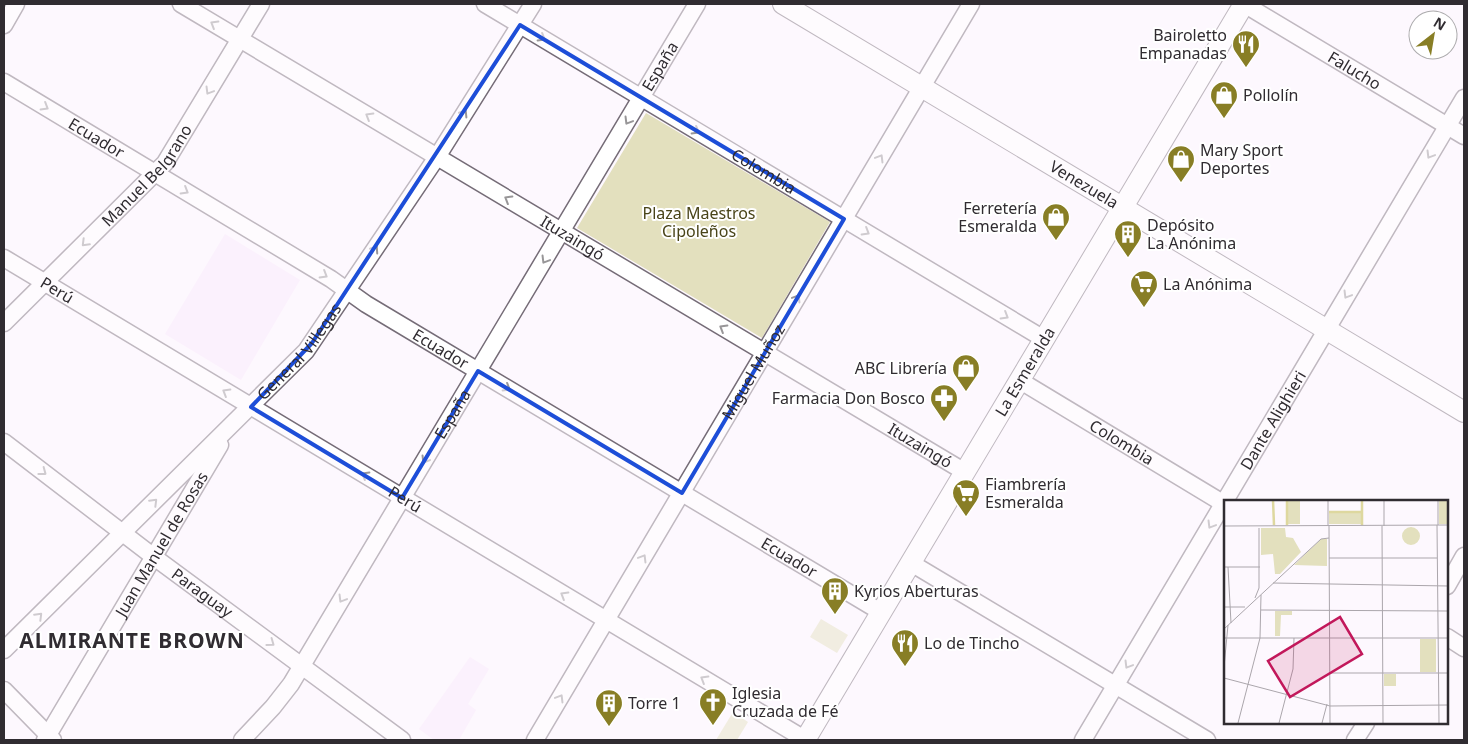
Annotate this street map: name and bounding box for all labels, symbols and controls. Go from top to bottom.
north arrow [1408,10,1458,60]
text: N [1430,12,1450,35]
one-way arrow [211,20,220,30]
place label: Bairoletto Empanadas [1139,24,1227,64]
restaurant icon: Bairoletto Empanadas [1231,29,1261,68]
one-way arrow [537,31,546,41]
street label: España [636,37,683,95]
street label: Falucho [1324,46,1385,95]
shop icon: Pollolín [1209,80,1239,119]
place label: Pollolín [1243,84,1298,106]
one-way arrow [205,85,215,94]
one-way arrow [40,100,49,110]
one-way arrow [458,109,468,118]
street label: Ecuador [64,112,129,163]
one-way arrow [365,113,374,123]
one-way arrow [625,116,635,125]
street label: Manuel Belgrano [97,120,197,231]
one-way arrow [691,124,700,134]
place label: Mary Sport Deportes [1200,139,1283,179]
street label: Colombia [727,143,800,199]
shop icon: Mary Sport Deportes [1166,144,1196,183]
one-way arrow [1427,150,1437,159]
one-way arrow [873,155,883,164]
street label: Venezuela [1046,155,1123,214]
one-way arrow [179,184,188,194]
one-way arrow [505,196,514,206]
place label: Ferretería Esmeralda [958,197,1037,237]
park label: Plaza Maestros Cipoleños [642,202,756,242]
shop icon: Ferretería Esmeralda [1041,202,1071,241]
street label: Ituzaingó [536,210,609,265]
place label: Depósito La Anónima [1147,214,1236,254]
building icon: Depósito La Anónima [1113,219,1143,258]
one-way arrow [860,226,869,236]
one-way arrow [82,237,91,246]
one-way arrow [369,245,378,254]
one-way arrow [541,255,551,264]
one-way arrow [318,268,327,278]
supermarket icon: La Anónima [1129,269,1159,308]
street label: Perú [36,271,78,308]
place label: La Anónima [1163,273,1252,295]
one-way arrow [1344,289,1354,298]
one-way arrow [791,295,801,304]
street label: General Villegas [252,299,346,405]
one-way arrow [1000,309,1009,319]
street label: Miguel Muñoz [716,320,790,423]
street label: La Esmeralda [990,323,1060,420]
street label: Ecuador [409,324,473,374]
one-way arrow [720,324,729,334]
shop icon: ABC Librería [951,353,981,392]
place label: ABC Librería [855,357,947,379]
street label: Dante Alighieri [1235,366,1311,474]
one-way arrow [501,381,510,391]
pharmacy icon: Farmacia Don Bosco [929,383,959,422]
street label: España [429,385,476,443]
place label: Farmacia Don Bosco [772,387,925,409]
one-way arrow [222,388,231,398]
street label: Colombia [1085,414,1158,470]
street label: Ituzaingó [884,418,956,473]
one-way arrow [422,454,432,463]
one-way arrow [37,466,47,475]
street label: Juan Manuel de Rosas [109,467,213,622]
one-way arrow [362,472,371,482]
place label: Fiambrería Esmeralda [985,473,1066,513]
supermarket icon: Fiambrería Esmeralda [951,478,981,517]
street label: Perú [384,481,426,518]
one-way arrow [149,499,158,508]
inset map [1224,500,1448,724]
one-way arrow [1207,519,1217,528]
street label: Ecuador [757,532,822,583]
one-way arrow [637,555,647,564]
street label: Paraguay [167,563,238,623]
building icon: Kyrios Aberturas [820,576,850,615]
place label: Kyrios Aberturas [854,580,979,602]
one-way arrow [561,592,570,602]
one-way arrow [338,594,348,603]
one-way arrow [33,613,42,622]
district label: ALMIRANTE BROWN [19,626,245,654]
restaurant icon: Lo de Tincho [890,628,920,667]
place label: Lo de Tincho [924,632,1019,654]
one-way arrow [265,637,275,646]
one-way arrow [1124,659,1134,668]
one-way arrow [700,675,709,685]
place label: Iglesia Cruzada de Fé [732,682,838,722]
church icon: Iglesia Cruzada de Fé [698,687,728,726]
building icon: Torre 1 [594,688,624,727]
place label: Torre 1 [628,692,681,714]
one-way arrow [554,695,564,704]

